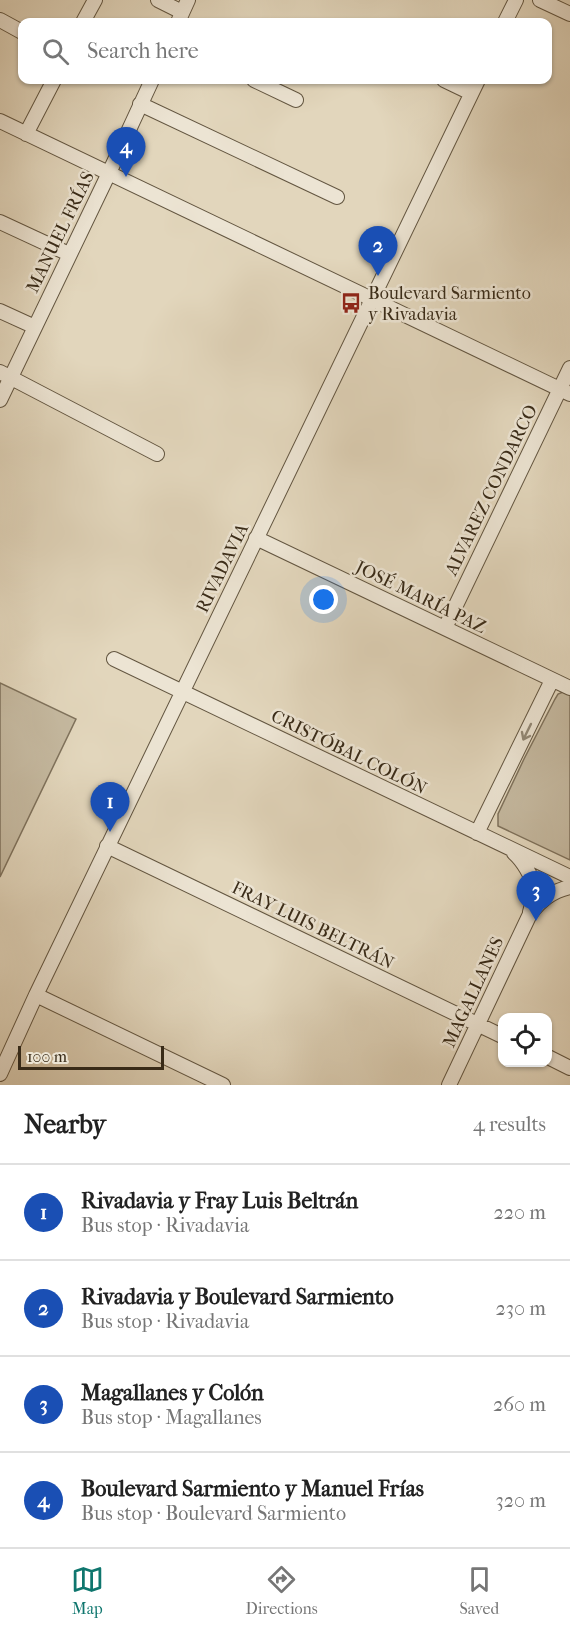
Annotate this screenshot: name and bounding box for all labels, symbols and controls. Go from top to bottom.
search box [18,18,552,84]
icon: search [39,35,72,68]
text: Search here [87,38,199,64]
pin: 4 [106,128,146,177]
street label: MANUEL FRÍAS [21,168,99,296]
pin: 2 [358,226,398,276]
place label: Boulevard Sarmiento y Rivadavia [368,283,531,325]
bus stop icon: Boulevard Sarmiento y Rivadavia [339,291,363,315]
street label: ALVAREZ CONDARCO [441,401,542,580]
street label: RIVADAVIA [192,520,253,616]
street label: JOSÉ MARÍA PAZ [350,555,490,638]
your location [309,585,338,614]
street label: CRISTÓBAL COLÓN [268,704,431,799]
one-way arrow [520,723,532,741]
pin: 1 [90,782,130,832]
pin: 3 [516,872,556,921]
street label: FRAY LUIS BELTRÁN [228,876,398,974]
street label: MAGALLANES [439,934,508,1051]
map controls [498,1013,552,1067]
button: locate [498,1013,552,1067]
scale bar [18,1043,164,1070]
text: 100 m [27,1047,67,1066]
text: Nearby [24,1109,106,1140]
text: 4 results [473,1113,546,1136]
text: Rivadavia y Fray Luis Beltrán [81,1188,358,1214]
text: 1 [40,1201,47,1224]
text: 220 m [493,1201,546,1224]
text: Bus stop · Rivadavia [81,1214,249,1237]
text: Rivadavia y Boulevard Sarmiento [81,1284,394,1310]
text: 2 [38,1297,49,1320]
text: 230 m [496,1297,546,1320]
text: Bus stop · Rivadavia [81,1310,249,1333]
text: Magallanes y Colón [81,1380,264,1406]
text: 3 [39,1393,48,1416]
text: 260 m [493,1393,546,1416]
text: Bus stop · Magallanes [81,1406,262,1429]
text: Boulevard Sarmiento y Manuel Frías [81,1476,424,1502]
text: 4 [38,1489,49,1512]
text: 320 m [496,1489,546,1512]
text: Bus stop · Boulevard Sarmiento [81,1502,346,1525]
tab: Map [71,1563,104,1618]
tab: Directions [246,1563,318,1618]
tab: Saved [459,1563,499,1618]

